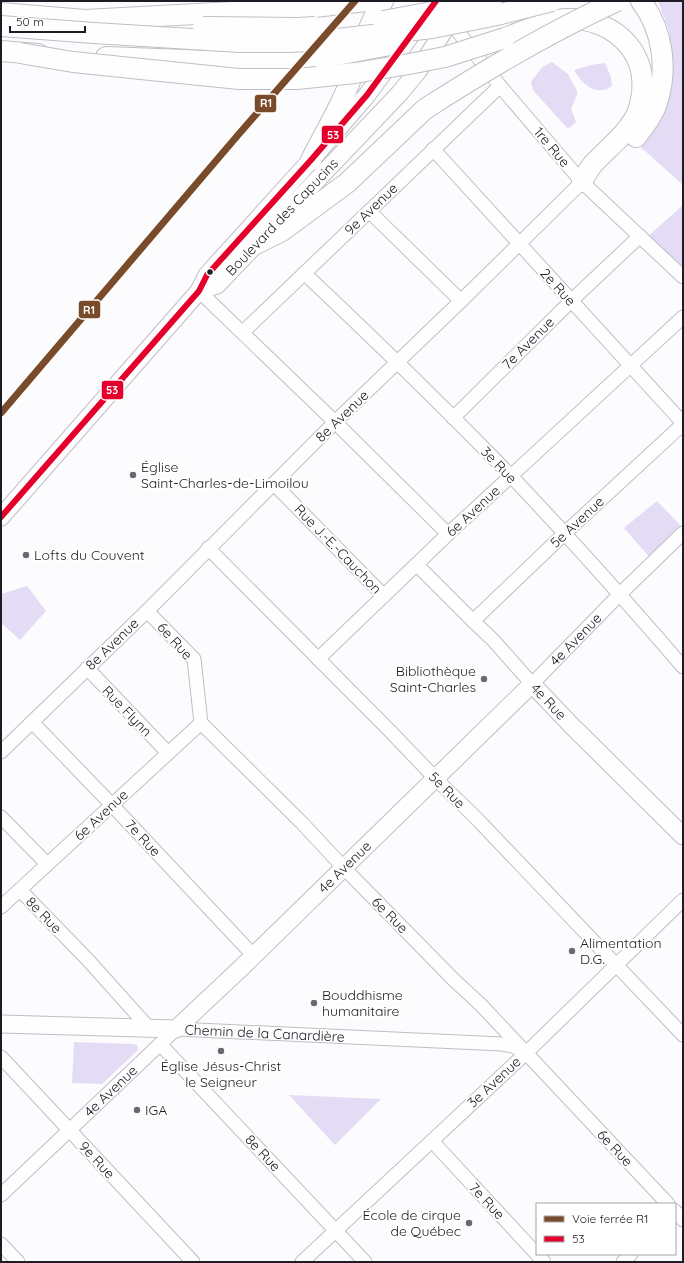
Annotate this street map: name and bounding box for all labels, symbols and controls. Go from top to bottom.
scale bar [10,8,85,34]
text: 50 m [16,14,44,29]
line badge: R1 [254,94,277,113]
text: R1 [260,96,272,110]
street label: 1re Rue [530,123,574,171]
line badge: 53 [321,125,344,144]
text: 53 [327,128,339,142]
street label: Boulevard des Capucins [222,154,342,279]
street label: 9e Avenue [340,179,402,239]
street label: 2e Rue [536,264,580,310]
unlabelled marker [205,267,215,277]
line badge: R1 [78,300,101,319]
text: R1 [83,303,95,317]
street label: 7e Avenue [498,313,558,373]
line badge: 53 [101,380,124,400]
text: 53 [106,383,118,397]
street label: 8e Avenue [312,386,372,446]
street label: 3e Rue [477,443,521,487]
place label: Église Saint-Charles-de-Limoilou [141,458,309,492]
marker: Église Saint-Charles-de-Limoilou [128,470,138,480]
street label: 6e Avenue [442,481,504,540]
street label: 5e Avenue [546,492,608,552]
street label: Rue J.-E.-Cauchon [291,500,385,598]
place label: Lofts du Couvent [34,546,145,564]
marker: Lofts du Couvent [21,550,31,560]
street label: 4e Avenue [546,609,606,670]
street label: 8e Avenue [82,614,142,674]
street label: 6e Rue [153,618,197,664]
place label: Bibliothèque Saint-Charles [390,662,476,696]
marker: Bibliothèque Saint-Charles [479,674,489,684]
street label: 4e Rue [527,679,570,724]
street label: Rue Flynn [98,682,156,740]
street label: 5e Rue [425,768,469,812]
street label: 6e Avenue [70,785,132,844]
street label: 7e Rue [121,816,165,860]
street label: 4e Avenue [314,837,375,897]
street label: 8e Rue [22,893,66,937]
street label: 6e Rue [368,893,412,937]
place label: Alimentation D.G. [580,934,662,968]
marker: Alimentation D.G. [567,946,577,956]
place label: Bouddhisme humanitaire [322,986,403,1020]
marker: Bouddhisme humanitaire [309,998,319,1008]
street label: Chemin de la Canardière [184,1020,345,1046]
marker: Église Jésus-Christ le Seigneur [216,1046,226,1056]
street label: 3e Avenue [463,1053,525,1111]
place label: Église Jésus-Christ le Seigneur [161,1057,281,1091]
street label: 4e Avenue [80,1061,141,1121]
place label: IGA [145,1101,167,1119]
marker: IGA [132,1105,142,1115]
street label: 6e Rue [593,1126,637,1170]
street label: 8e Rue [241,1131,285,1175]
street label: 9e Rue [75,1138,119,1183]
street label: 7e Rue [465,1179,509,1223]
legend [536,1203,676,1255]
place label: École de cirque de Québec [363,1206,461,1240]
text: Voie ferrée R1 [572,1211,649,1226]
marker: École de cirque de Québec [464,1218,474,1228]
text: 53 [572,1231,585,1246]

